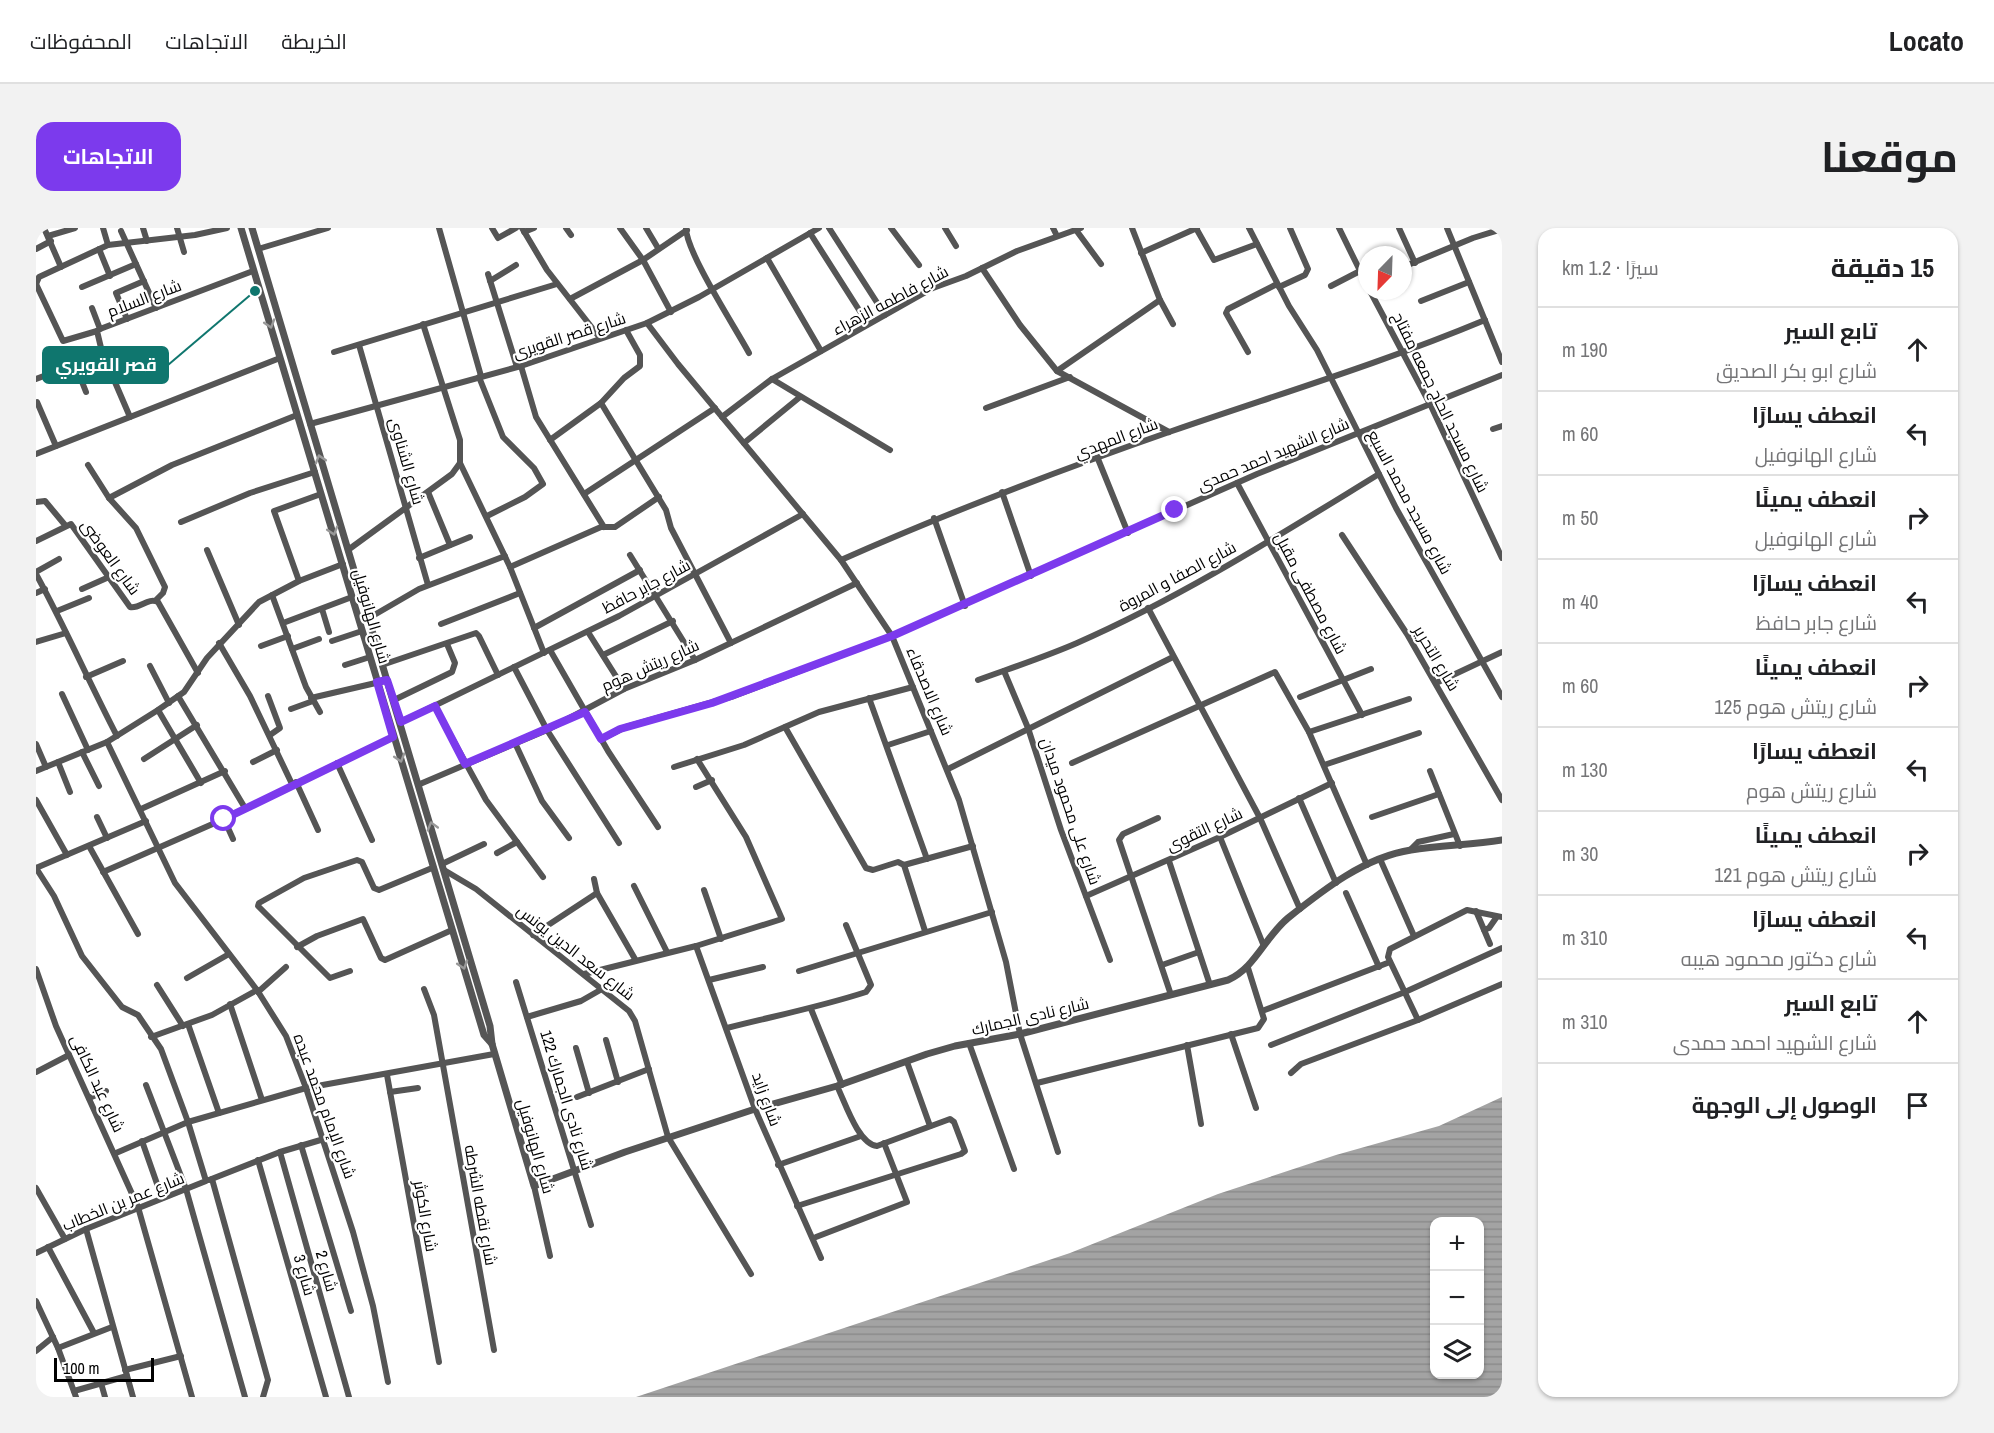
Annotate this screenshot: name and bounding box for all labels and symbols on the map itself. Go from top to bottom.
north arrow [1358,246,1412,300]
street label: شارع فاطمه الزهراء [828,260,952,341]
street label: شارع السلام [104,274,185,323]
street label: شارع قصر القويرى [510,306,629,365]
street label: شارع مسجد الحاج جمعه مفتاح [1387,308,1494,496]
one-way arrow [263,318,275,329]
callout: قصر القويري [43,347,168,383]
text: قصر القويري [55,352,157,379]
street label: شارع المهدي [1071,412,1162,467]
street label: شارع الشهيد احمد حمدى [1194,412,1353,497]
street label: شارع الشناوى [383,415,430,507]
street label: شارع مسجد محمد السبع [1362,426,1457,579]
one-way arrow [315,454,327,465]
route end [1161,496,1187,522]
street label: شارع العوضى [75,515,146,600]
one-way arrow [326,525,338,536]
street label: شارع مصطفى مقبل [1269,528,1352,658]
street label: شارع الصفا و المروة [1114,536,1240,617]
street label: شارع جابر حافظ [598,554,694,619]
street label: شارع الهانوفيل [347,566,396,666]
street label: شارع التحرير [1407,620,1465,695]
street label: شارع ريتش هوم [598,634,703,697]
street label: شارع الاصدقاء [901,643,959,739]
street label: شارع على محمود ميدان [1035,734,1107,888]
one-way arrow [393,752,405,763]
street label: شارع التقوى [1162,802,1246,857]
route start [210,805,236,831]
one-way arrow [427,821,439,832]
street label: شارع سعد الدين يونس [512,899,640,1006]
one-way arrow [455,959,468,970]
street label: شارع نادى الجمارك [969,992,1091,1041]
street label: شارع نادى الجمارك 122 [534,1027,599,1173]
street label: شارع عبد الكافى [65,1030,130,1136]
street label: شارع الإمام محمد عبده [288,1030,361,1182]
street label: شارع زايد [746,1069,787,1129]
street label: شارع الهانوفيل [511,1096,560,1196]
street label: شارع نقطه الشرطه [459,1143,502,1267]
street label: شارع عمر بن الخطاب [59,1166,188,1237]
street label: شارع الكوثر [408,1178,443,1254]
street label: شارع 2 [310,1248,343,1294]
street label: شارع 3 [288,1252,321,1298]
scale bar [54,1355,154,1382]

